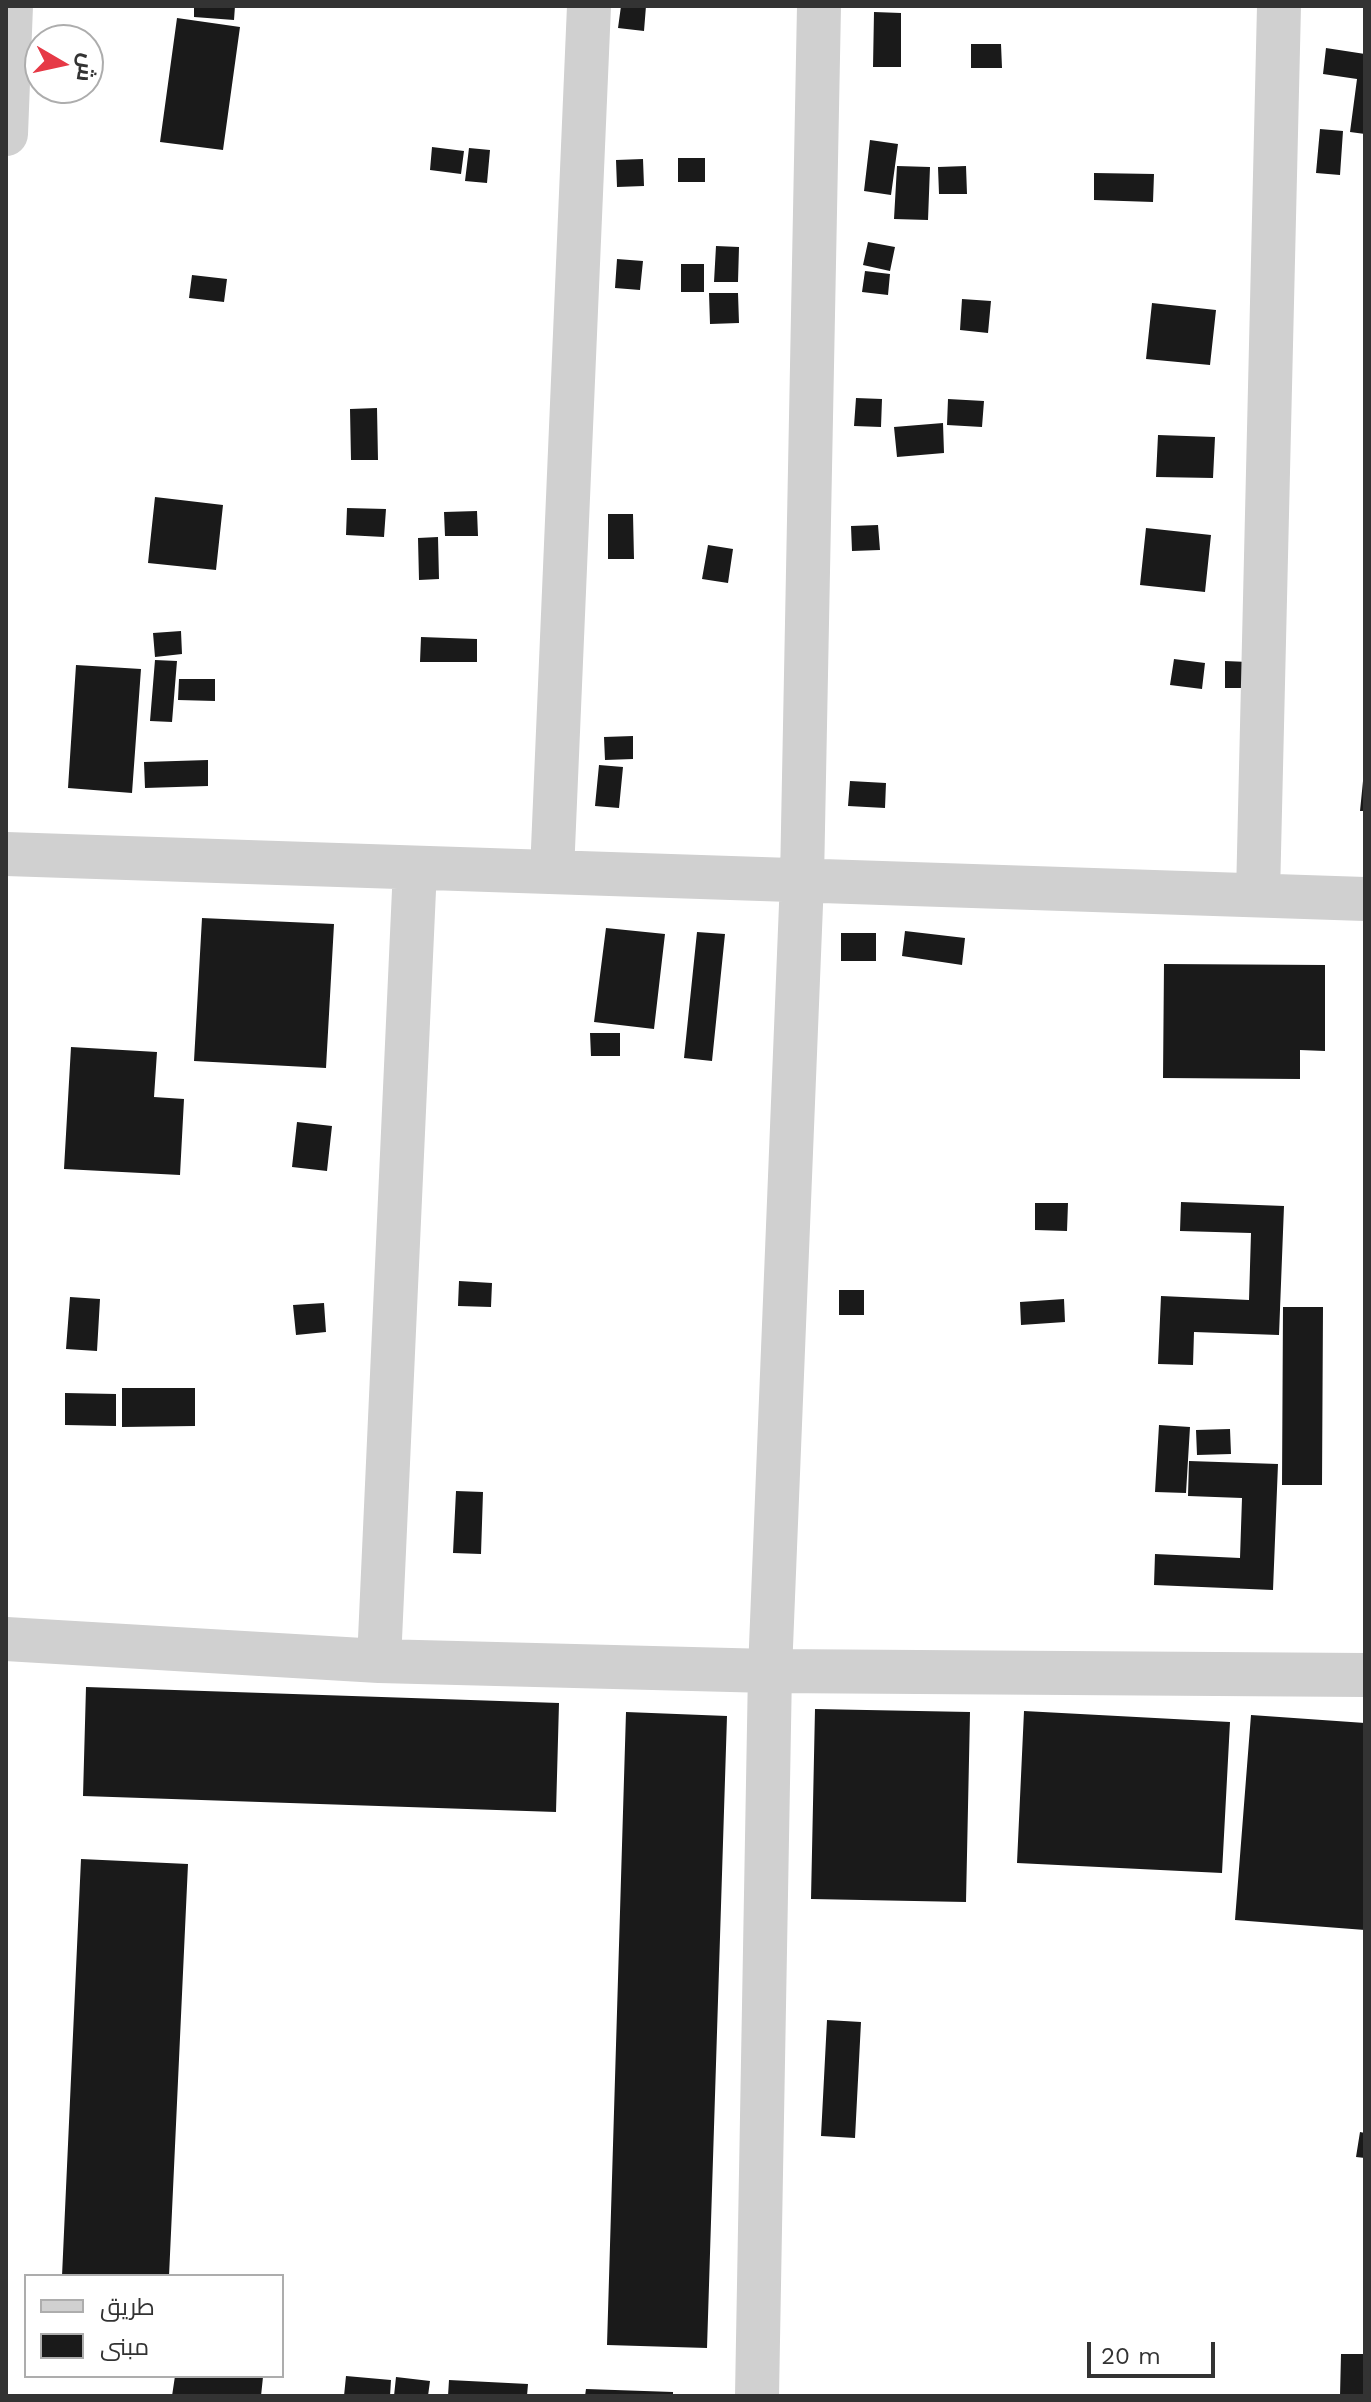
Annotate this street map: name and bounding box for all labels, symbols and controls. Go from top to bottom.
north arrow [24,24,104,104]
text: ش [72,52,101,83]
legend [24,2274,284,2378]
text: طريق [100,2293,155,2321]
scale bar [1091,2326,1219,2376]
text: مبنى [100,2333,149,2361]
text: 20 m [1101,2342,1161,2370]

